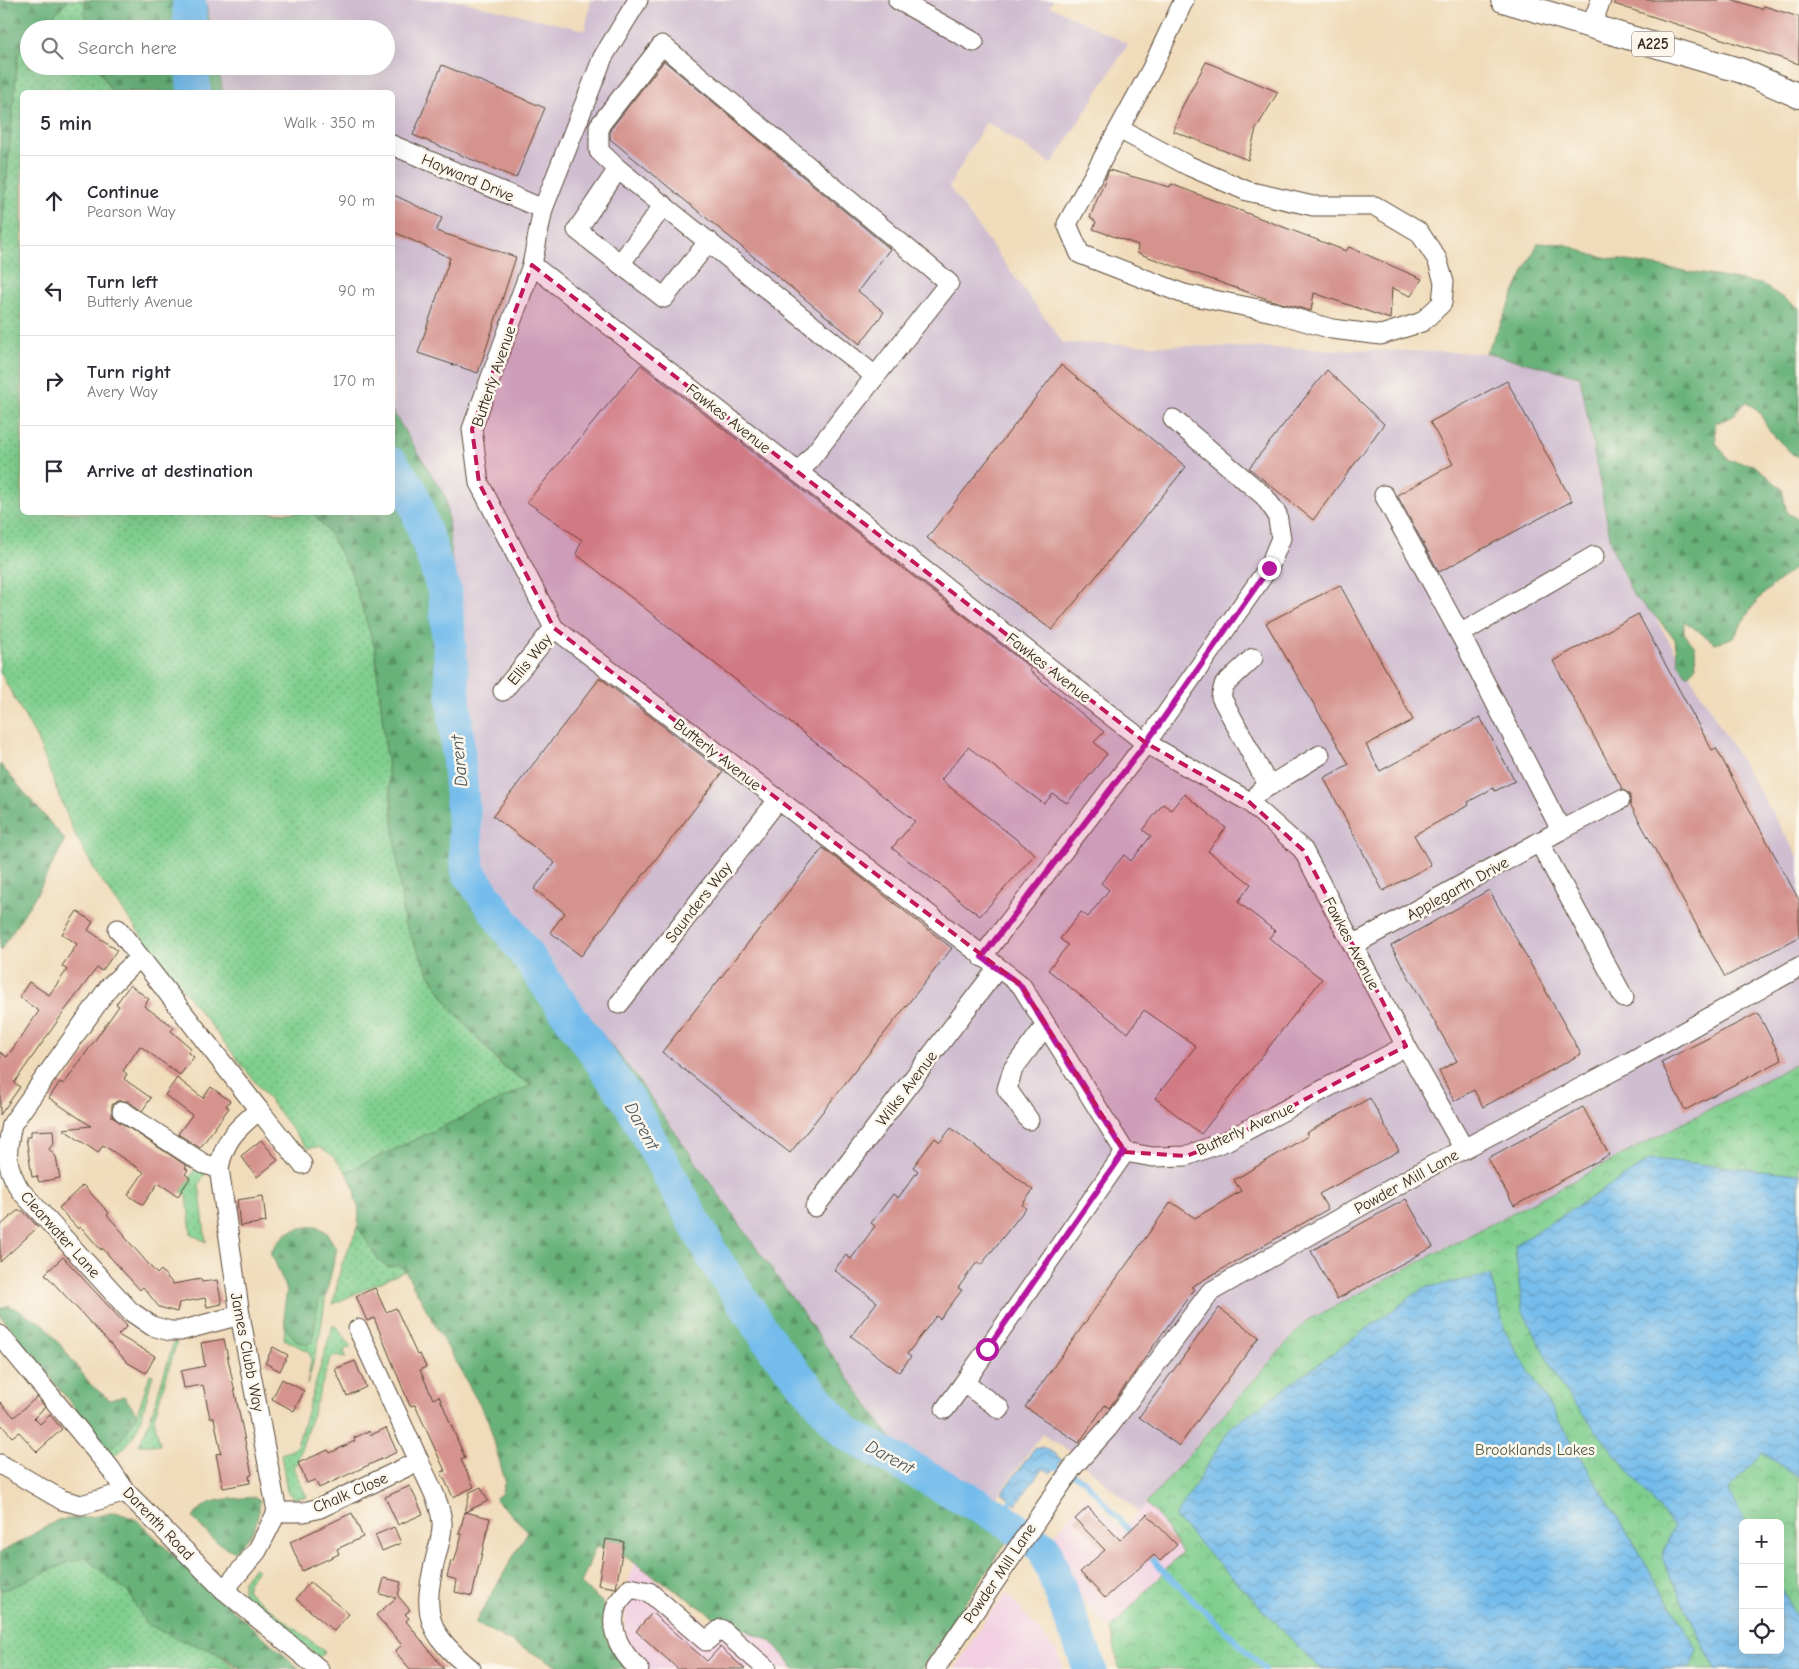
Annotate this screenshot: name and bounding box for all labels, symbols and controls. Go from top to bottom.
search box [20,20,395,75]
road number: A225 [1632,32,1674,56]
icon: search [38,34,66,62]
text: Search here [78,37,177,59]
text: 5 min [40,111,92,135]
text: Walk · 350 m [284,114,375,132]
street label: Hayward Drive [419,150,517,205]
text: Continue [87,181,159,203]
icon: ahead [40,187,68,215]
text: 90 m [338,192,375,210]
text: Pearson Way [87,203,175,221]
text: Turn left [87,271,158,293]
icon: left [40,277,68,305]
text: 90 m [338,282,375,300]
text: Butterly Avenue [87,293,193,311]
street label: Butterly Avenue [468,323,520,429]
text: Turn right [87,361,171,383]
icon: right [40,367,68,395]
text: 170 m [333,372,375,390]
street label: Fawkes Avenue [683,380,774,457]
text: Avery Way [87,383,158,401]
icon: arrive [40,457,68,485]
text: Arrive at destination [87,460,253,482]
route end [1258,557,1281,580]
street label: Fawkes Avenue [1003,629,1094,706]
street label: Ellis Way [504,630,556,689]
street label: Butterly Avenue [670,715,765,794]
water label: Darent [447,733,472,788]
street label: Applegarth Drive [1403,853,1512,924]
street label: Saunders Way [662,858,736,946]
street label: Fawkes Avenue [1319,894,1383,993]
street label: Wilks Avenue [873,1047,941,1130]
street label: Butterly Avenue [1194,1098,1297,1159]
water label: Darent [620,1099,664,1155]
street label: Powder Mill Lane [1351,1146,1462,1218]
street label: Clearwater Lane [17,1188,104,1282]
street label: James Clubb Way [227,1291,268,1414]
route start [976,1338,999,1361]
water label: Darent [862,1436,919,1480]
park label: Brooklands Lakes [1475,1441,1595,1459]
street label: Chalk Close [310,1469,391,1517]
street label: Darenth Road [119,1484,198,1564]
map controls [1739,1519,1784,1654]
button: + [1739,1519,1784,1564]
street label: Powder Mill Lane [960,1520,1040,1627]
button: − [1739,1564,1784,1609]
button: locate [1739,1609,1784,1654]

